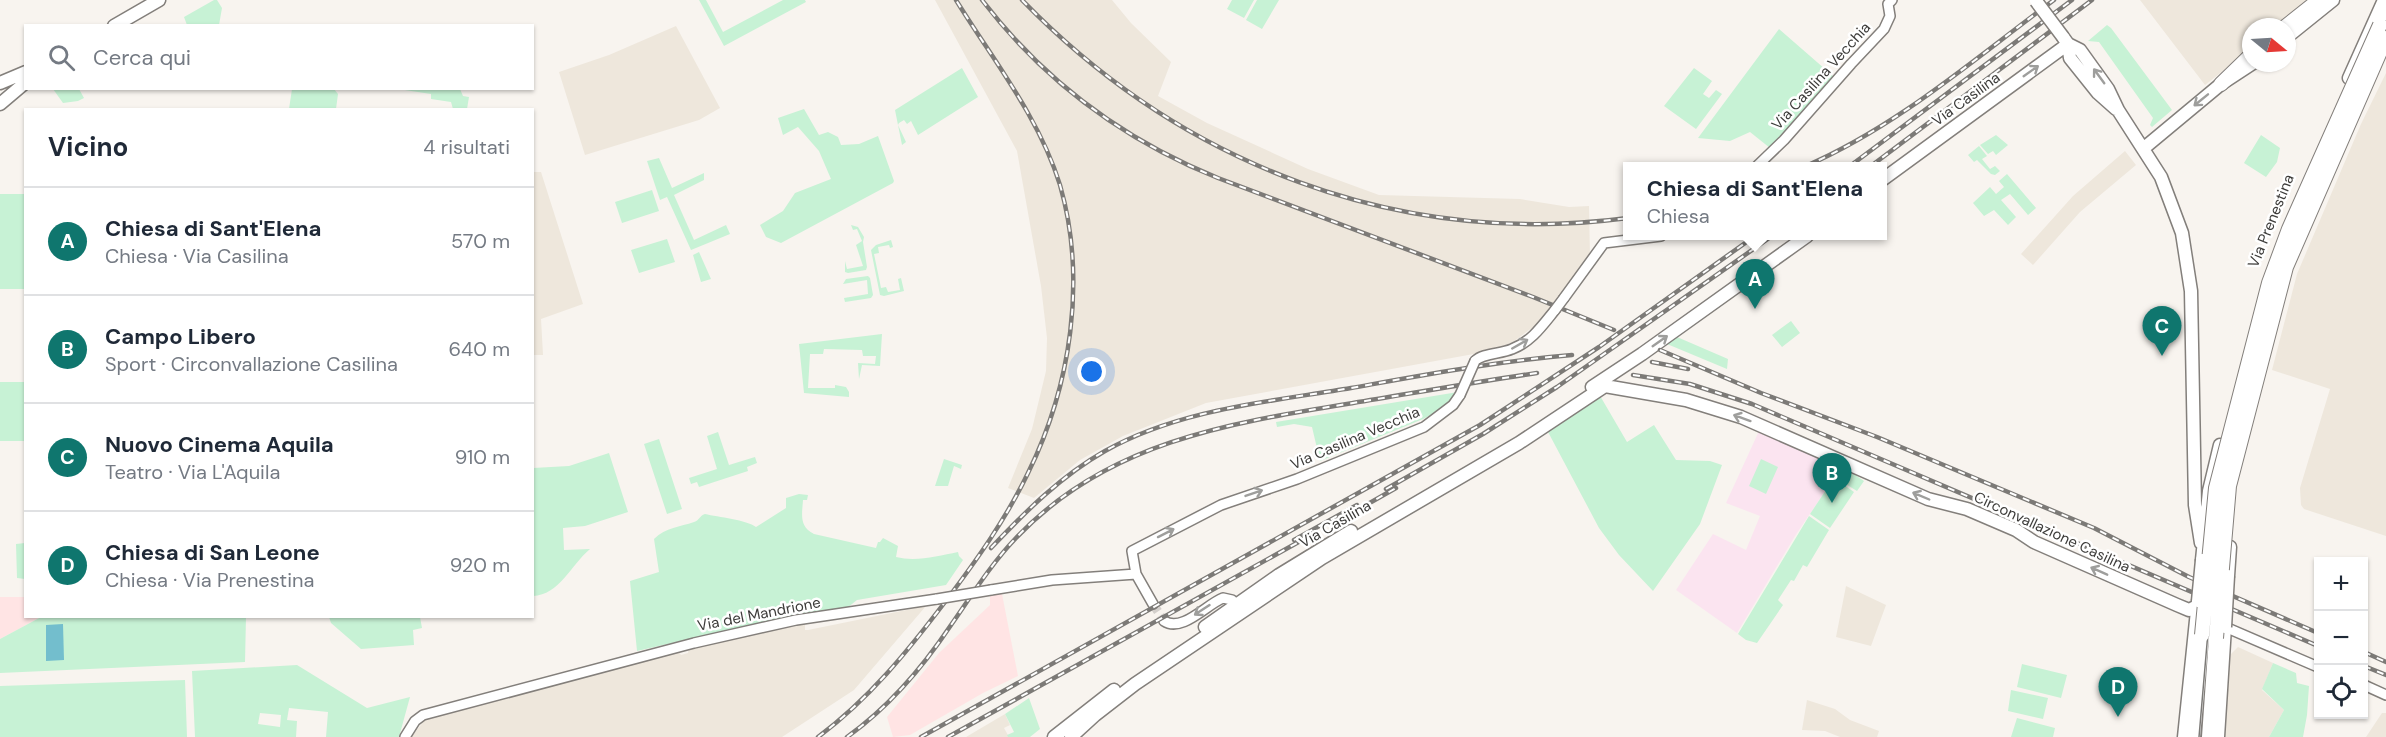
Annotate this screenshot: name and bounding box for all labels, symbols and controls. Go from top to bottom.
street label: Via Casilina Vecchia [1767,18,1875,134]
north arrow [2242,18,2296,72]
search box [24,24,534,90]
icon: search [45,41,78,74]
text: Cerca qui [93,43,191,72]
one-way arrow [2023,65,2039,77]
street label: Via Casilina [1928,68,2004,130]
one-way arrow [2093,69,2105,85]
one-way arrow [2194,93,2210,106]
text: Vicino [48,130,128,164]
text: 4 risultati [423,134,510,160]
popup [1623,162,1887,240]
street label: Via Prenestina [2243,171,2299,271]
text: Chiesa di Sant'Elena [1647,174,1863,203]
text: Chiesa [1647,203,1710,229]
text: Chiesa di Sant'Elena [105,214,322,243]
text: A [60,228,75,254]
text: 570 m [451,228,510,254]
text: Chiesa · Via Casilina [105,243,289,269]
pin: A [1736,260,1774,309]
pin: C [2142,306,2182,356]
text: Campo Libero [105,322,256,351]
one-way arrow [1651,335,1668,347]
text: B [61,336,74,362]
text: 640 m [448,336,510,362]
one-way arrow [1511,338,1528,350]
text: Sport · Circonvallazione Casilina [105,351,398,377]
your location [1077,357,1106,386]
street label: Via Casilina Vecchia [1287,402,1423,474]
one-way arrow [1734,411,1752,422]
text: Nuovo Cinema Aquila [105,430,334,459]
text: C [60,444,75,470]
text: 910 m [455,444,510,470]
pin: B [1812,454,1852,503]
text: Teatro · Via L'Aquila [105,459,280,485]
one-way arrow [1244,487,1263,498]
street label: Circonvallazione Casilina [1971,487,2133,577]
one-way arrow [1912,490,1930,501]
street label: Via Casilina [1296,495,1374,553]
one-way arrow [1157,527,1174,539]
text: Chiesa di San Leone [105,538,320,567]
text: D [60,552,75,578]
text: 920 m [450,552,510,578]
map controls [2314,557,2368,719]
button: + [2314,557,2368,611]
one-way arrow [2090,565,2108,577]
text: Chiesa · Via Prenestina [105,567,314,593]
street label: Via del Mandrione [696,592,822,636]
one-way arrow [1194,604,1211,616]
button: − [2314,611,2368,665]
button: locate [2314,665,2368,719]
pin: D [2098,668,2138,717]

